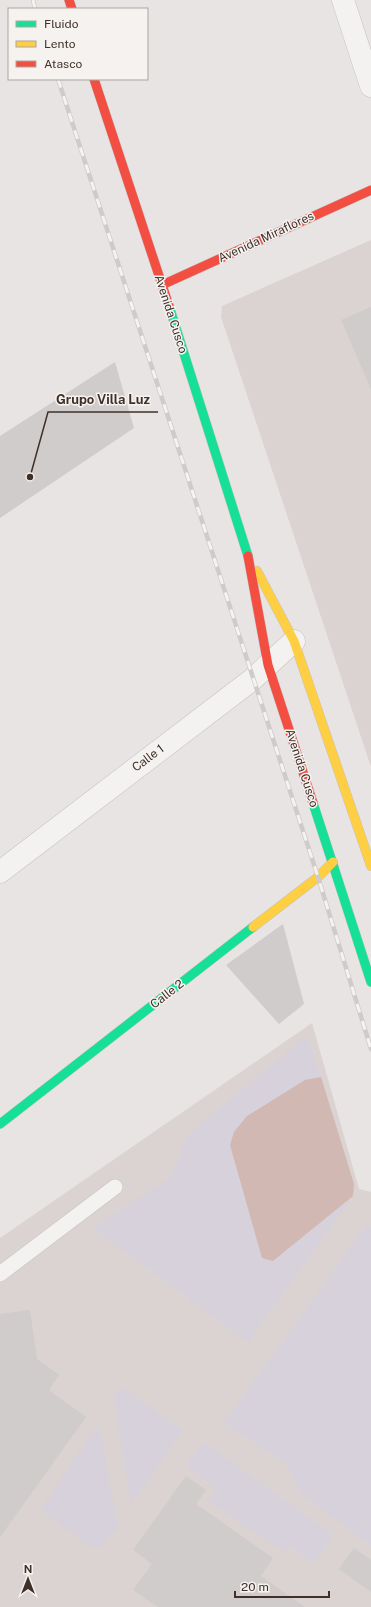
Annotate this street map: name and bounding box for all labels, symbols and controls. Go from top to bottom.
legend [8,8,148,80]
text: Fluido [44,17,79,31]
text: Lento [44,37,76,51]
text: Atasco [44,57,83,71]
street label: Avenida Miraflores [216,209,316,265]
street label: Avenida Cusco [152,273,190,355]
callout: Grupo Villa Luz [48,387,158,412]
text: Grupo Villa Luz [56,392,151,407]
street label: Avenida Cusco [283,727,321,809]
street label: Calle 1 [129,742,167,774]
street label: Calle 2 [148,977,186,1011]
north arrow [8,1559,48,1599]
text: N [24,1563,32,1575]
scale bar [235,1573,329,1599]
text: 20 m [241,1580,269,1594]

